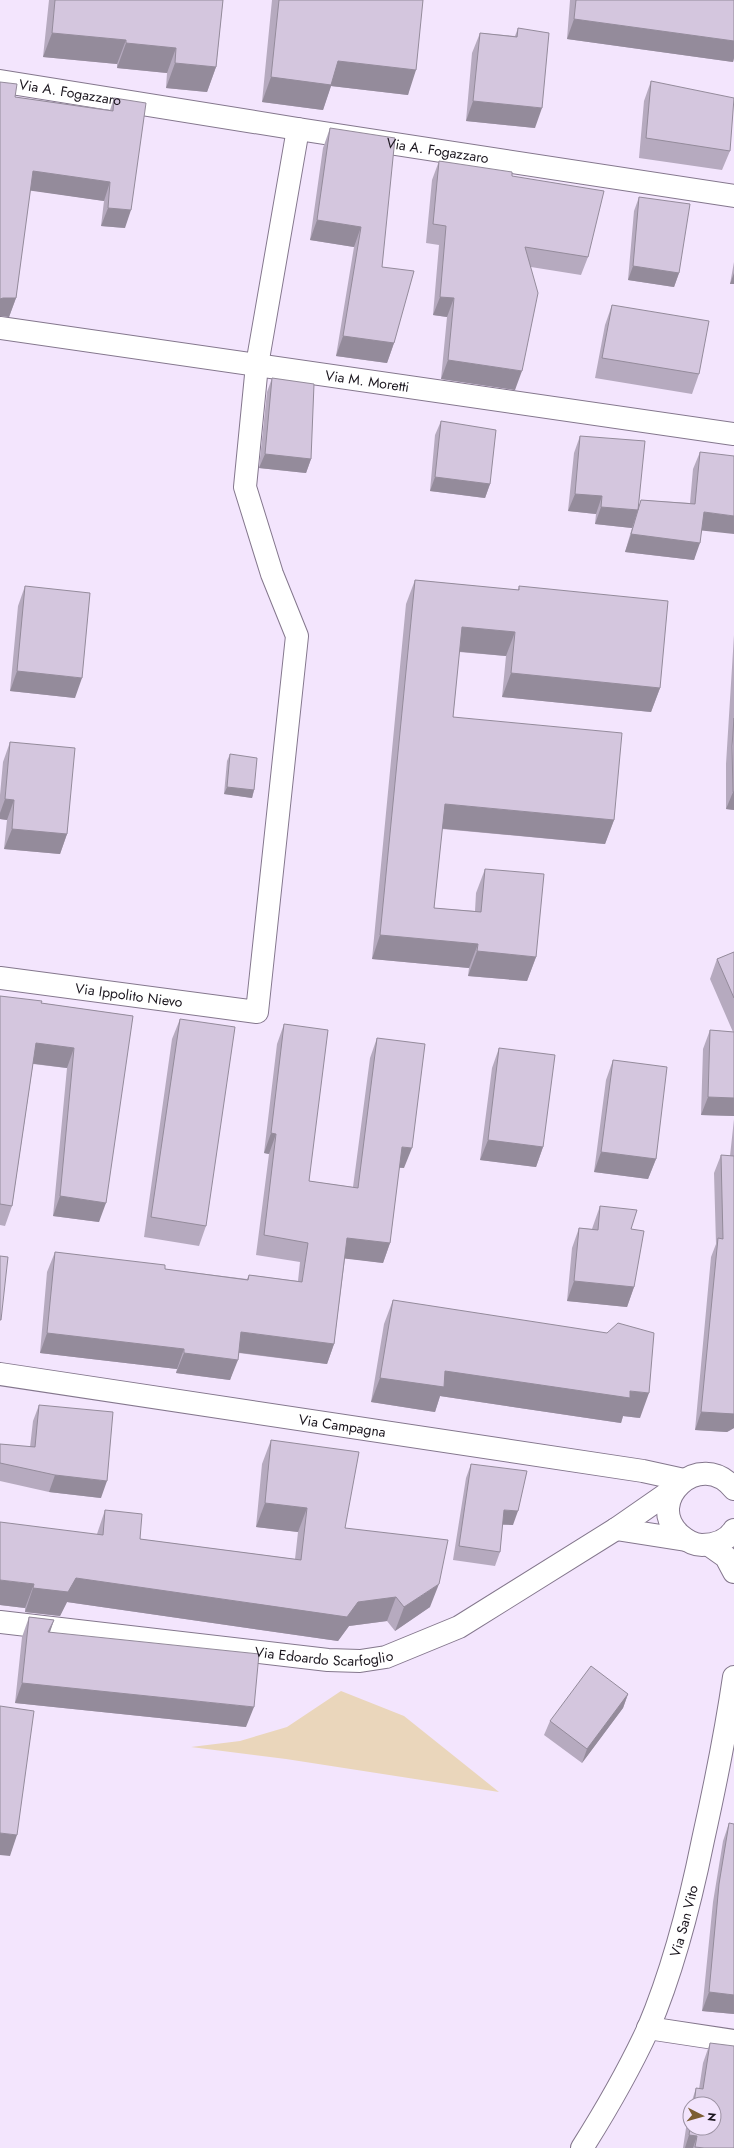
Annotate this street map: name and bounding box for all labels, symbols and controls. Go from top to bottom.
street label: Via A. Fogazzaro [18,74,123,110]
street label: Via A. Fogazzaro [385,133,490,168]
street label: Via M. Moretti [324,365,411,397]
street label: Via Ippolito Nievo [74,978,184,1012]
street label: Via Campagna [297,1409,387,1442]
street label: Via Edoardo Scarfoglio [254,1642,396,1671]
street label: Via San Vito [665,1883,703,1960]
north arrow [682,2096,722,2136]
text: N [704,2112,720,2122]

